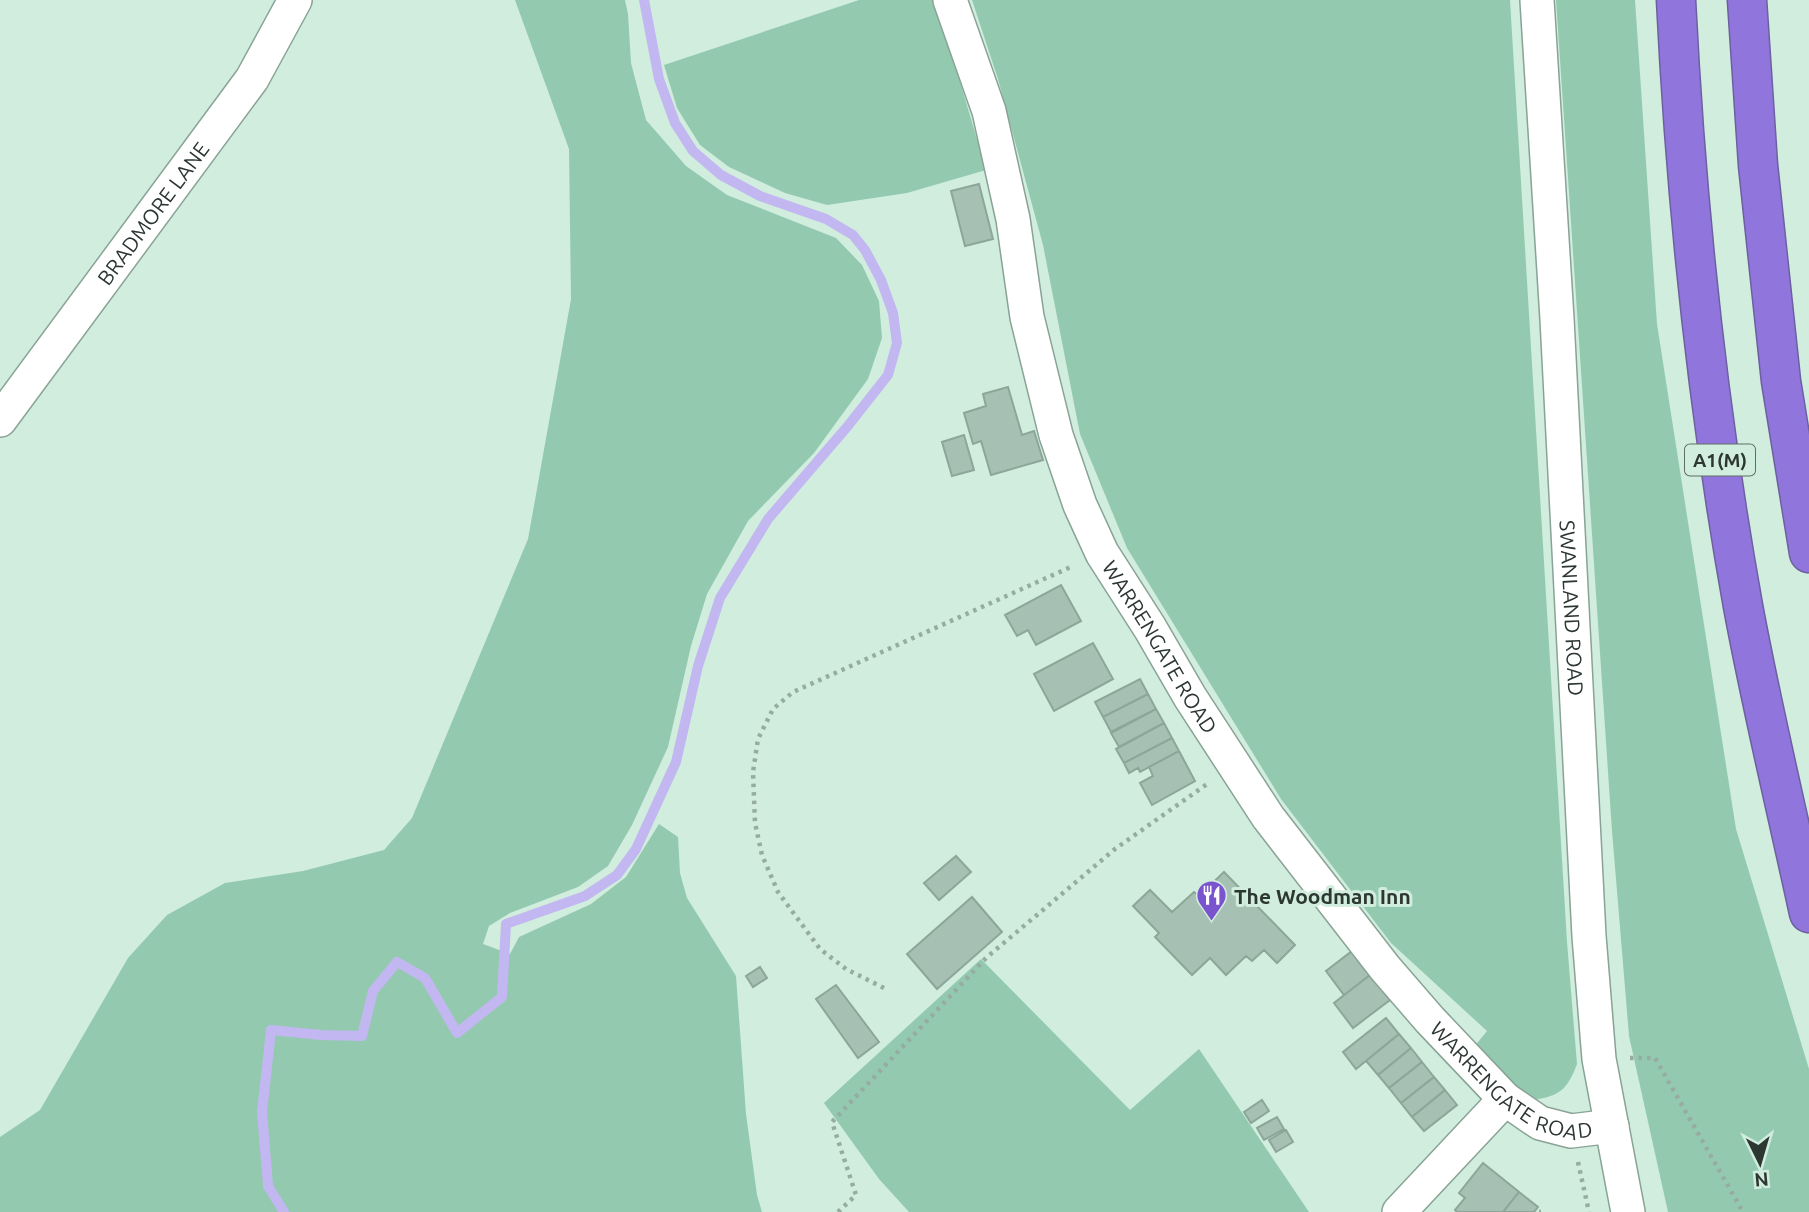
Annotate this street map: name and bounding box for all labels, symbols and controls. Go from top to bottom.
street label: BRADMORE LANE [92,137,213,289]
road number: A1(M) [1685,444,1755,475]
street label: SWANLAND ROAD [1555,519,1589,697]
street label: WARRENGATE ROAD [1098,556,1222,738]
restaurant icon: The Woodman Inn [1194,879,1228,923]
place label: The Woodman Inn [1234,884,1411,908]
street label: WARRENGATE ROAD [1426,1017,1594,1144]
north arrow [1725,1128,1795,1198]
text: N [1753,1168,1770,1192]

